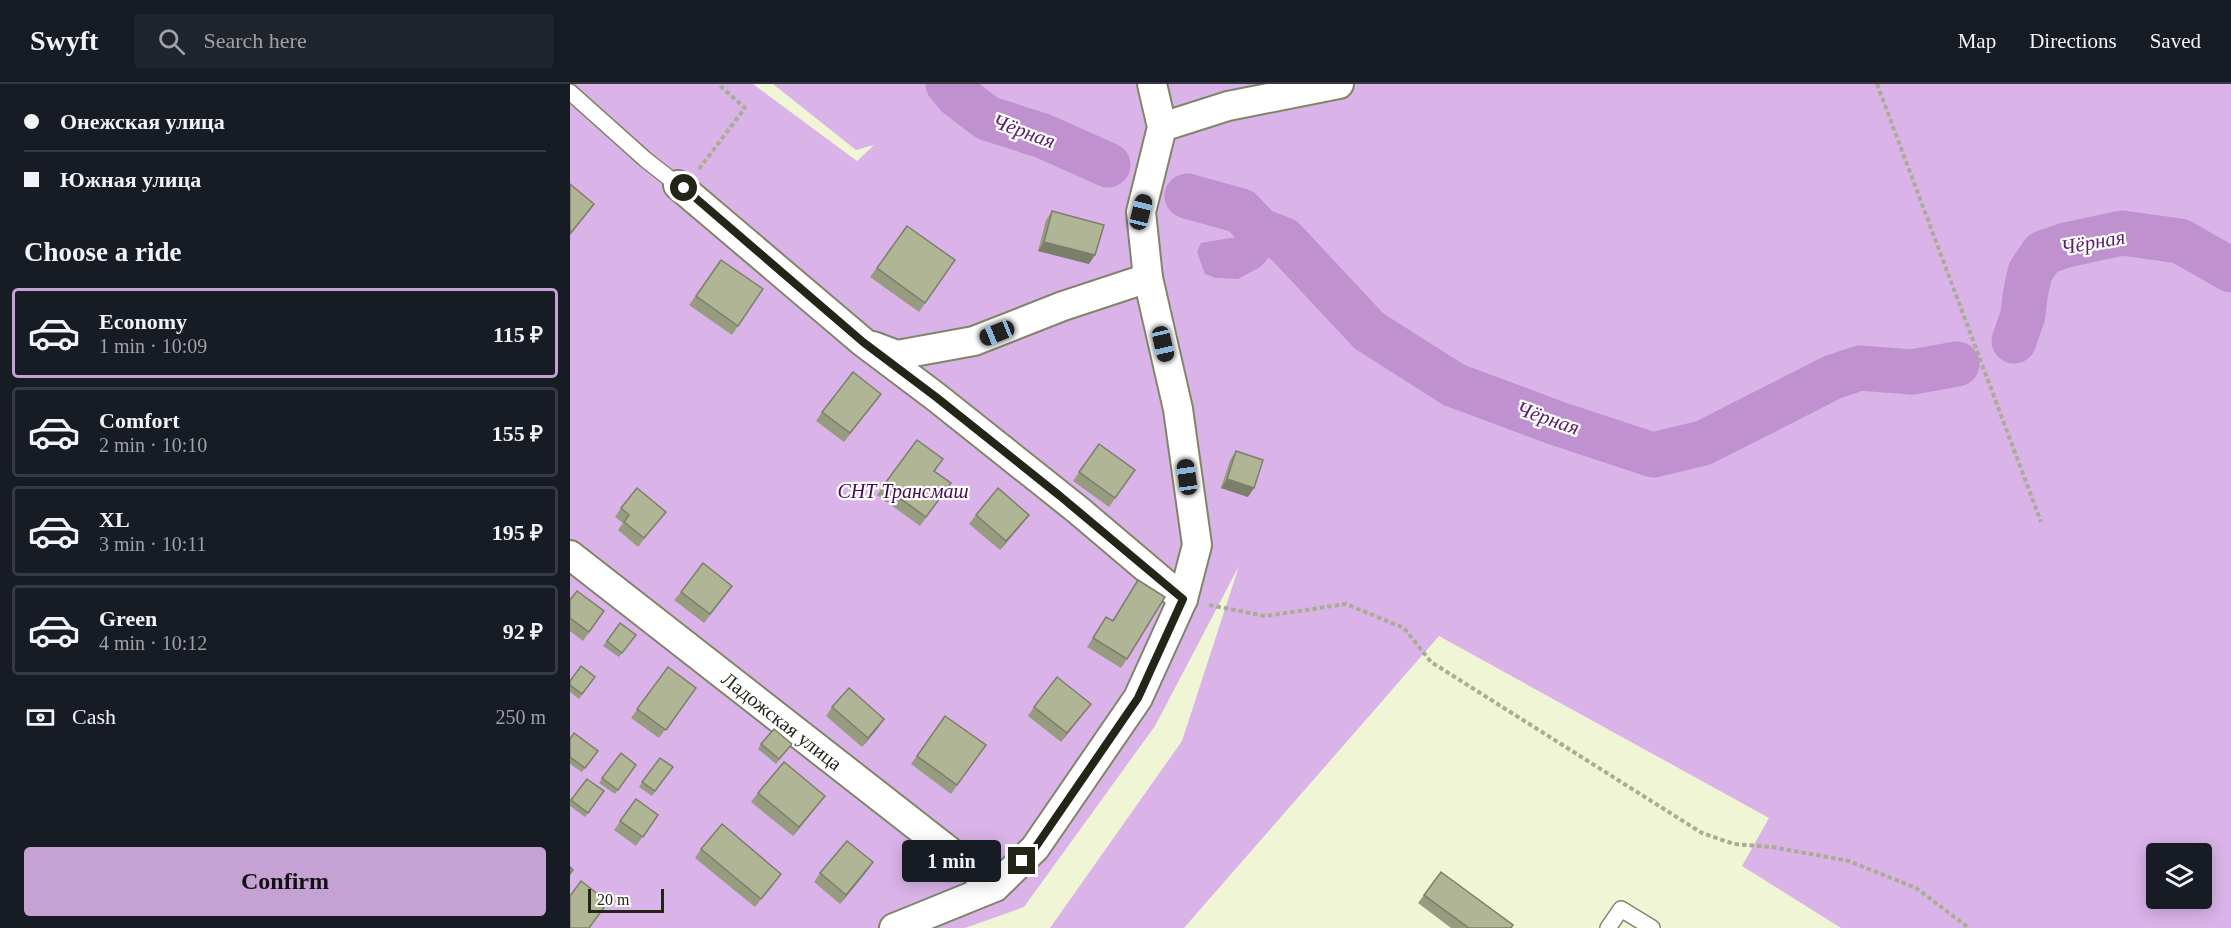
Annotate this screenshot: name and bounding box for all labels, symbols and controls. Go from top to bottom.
search box [134,14,554,68]
text: Swyft [30,25,98,56]
icon: search [155,25,188,58]
text: Search here [203,28,307,53]
text: Map [1958,29,1996,53]
text: Directions [2029,29,2117,53]
text: Saved [2150,29,2201,53]
text: Онежская улица [60,109,225,134]
water label: Чёрная [989,109,1059,153]
text: Южная улица [60,167,201,192]
route start [670,174,697,201]
car [1128,192,1154,232]
water label: Чёрная [2059,225,2127,259]
text: Choose a ride [24,237,182,267]
icon: car [27,306,81,360]
text: Economy [99,309,187,334]
car [977,318,1017,348]
text: 115 ₽ [493,322,543,347]
car [1150,324,1176,364]
text: 1 min · 10:09 [99,335,207,357]
water label: Чёрная [1513,396,1583,440]
icon: car [27,405,81,459]
text: Comfort [99,408,180,433]
text: 155 ₽ [492,421,543,446]
text: 2 min · 10:10 [99,434,207,456]
car [1176,458,1198,496]
park label: СНТ Трансмаш [837,480,969,503]
icon: car [27,504,81,558]
text: XL [99,507,130,532]
text: 195 ₽ [492,520,543,545]
text: 3 min · 10:11 [99,533,207,555]
icon: car [27,603,81,657]
text: Green [99,606,157,631]
text: 92 ₽ [503,619,543,644]
text: 4 min · 10:12 [99,632,207,654]
street label: Ладожская улица [717,667,847,776]
icon: cash [24,701,57,734]
text: Cash [72,704,116,729]
text: 250 m [495,706,546,728]
callout: 1 min [902,840,1001,882]
map controls [2146,843,2212,909]
button: layers [2146,843,2212,909]
button: Confirm [24,847,546,916]
route end [1008,847,1035,874]
text: 1 min [927,850,976,872]
scale bar [588,886,664,914]
text: 20 m [597,891,629,908]

